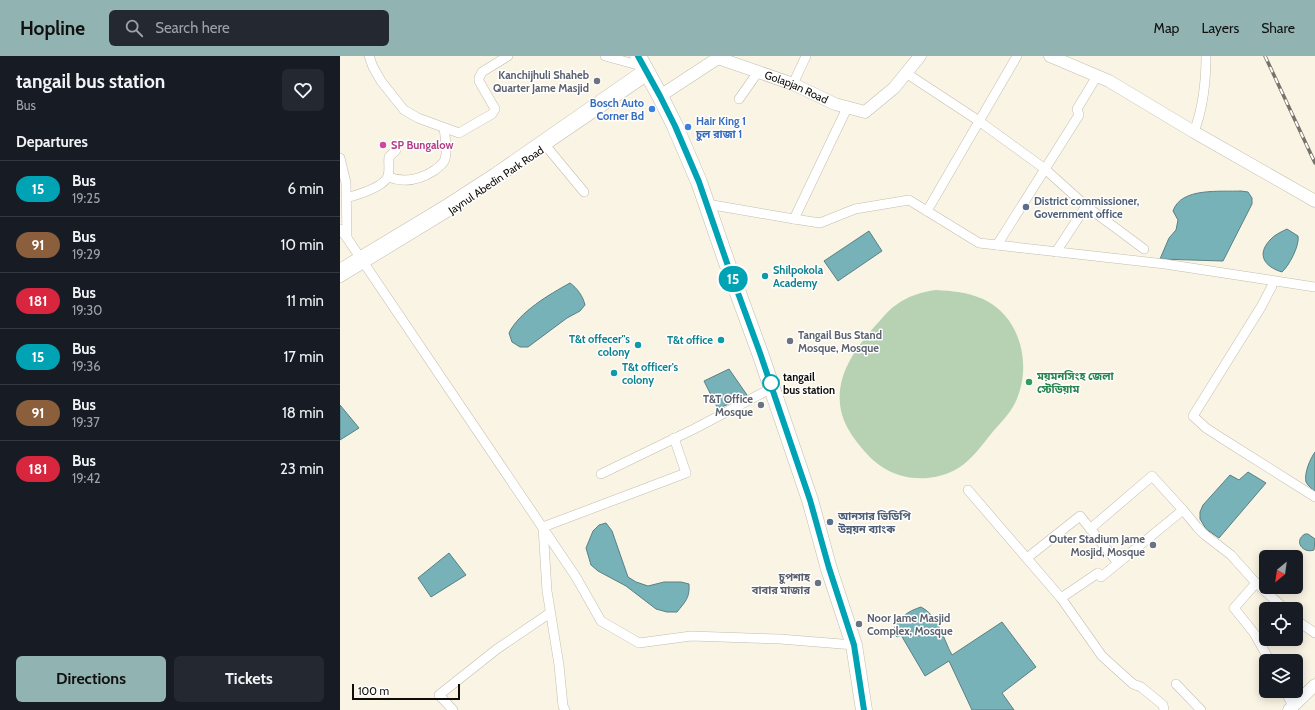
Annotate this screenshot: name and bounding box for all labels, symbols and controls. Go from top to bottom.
search box [109,10,389,46]
text: Hopline [20,17,85,40]
icon: search [123,17,145,39]
text: Search here [155,19,230,37]
text: Map [1154,19,1179,37]
text: Layers [1201,19,1239,37]
text: Share [1261,19,1295,37]
place label: Kanchijhuli Shaheb Quarter Jame Masjid [493,68,589,95]
street label: Golapjan Road [763,68,830,107]
button: heart [282,69,324,111]
text: tangail bus station [16,70,165,93]
marker: Kanchijhuli Shaheb Quarter Jame Masjid [592,76,602,86]
place label: Bosch Auto Corner Bd [590,96,644,123]
text: Bus [16,97,36,113]
marker: Bosch Auto Corner Bd [647,104,657,114]
place label: Hair King 1 চুল রাজা 1 [695,114,746,141]
marker: Hair King 1 চুল রাজা 1 [683,122,693,132]
text: Departures [16,133,88,151]
place label: SP Bungalow [391,138,453,152]
marker: SP Bungalow [378,140,388,150]
street label: Jaynul Abedin Park Road [445,143,546,218]
text: Bus [72,172,96,190]
text: 15 [32,180,44,198]
text: 6 min [287,180,324,198]
text: 19:25 [72,190,100,206]
place label: District commissioner, Government office [1034,194,1140,221]
marker: District commissioner, Government office [1021,202,1031,212]
text: Bus [72,228,96,246]
text: 91 [31,236,45,254]
text: 10 min [281,236,324,254]
text: 19:29 [72,246,101,262]
place label: Shilpokola Academy [773,263,824,290]
line badge: 15 [715,266,751,292]
text: 15 [727,270,739,288]
marker: Shilpokola Academy [760,271,770,281]
text: Bus [72,284,96,302]
text: 181 [29,292,47,310]
text: 11 min [286,292,324,310]
text: 19:30 [72,302,102,318]
place label: Tangail Bus Stand Mosque, Mosque [798,328,882,355]
place label: T&t offecer"s colony [569,332,630,359]
place label: T&t office [667,333,713,347]
marker: T&t office [716,335,726,345]
marker: Tangail Bus Stand Mosque, Mosque [785,336,795,346]
text: Bus [72,340,96,358]
marker: T&t offecer"s colony [633,340,643,350]
text: 15 [32,348,44,366]
text: 17 min [283,348,324,366]
text: 19:36 [72,358,101,374]
place label: T&t officer's colony [622,360,679,387]
marker: T&t officer's colony [609,368,619,378]
place label: ময়মনসিংহ জেলা স্টেডিয়াম [1036,369,1115,396]
place label: tangail bus station [783,370,835,397]
marker: tangail bus station [762,374,780,392]
marker: ময়মনসিংহ জেলা স্টেডিয়াম [1024,377,1034,387]
place label: T&T Office Mosque [703,392,753,419]
text: Bus [72,396,96,414]
marker: T&T Office Mosque [756,400,766,410]
text: 91 [31,404,45,422]
text: 18 min [282,404,324,422]
text: 19:37 [72,414,100,430]
text: Bus [72,452,96,470]
text: 181 [29,460,47,478]
text: 23 min [280,460,324,478]
text: 19:42 [72,470,101,486]
place label: আনসার ভিডিপি উন্নয়ন ব্যাংক [837,509,911,536]
marker: আনসার ভিডিপি উন্নয়ন ব্যাংক [825,517,835,527]
place label: Outer Stadium Jame Mosjid, Mosque [1049,532,1145,559]
marker: Outer Stadium Jame Mosjid, Mosque [1148,540,1158,550]
north arrow [1259,550,1303,594]
map controls [1259,550,1303,698]
place label: চুপশাহ বাবার মাজার [751,570,811,597]
marker: চুপশাহ বাবার মাজার [813,578,823,588]
button: locate [1259,602,1303,646]
place label: Noor Jame Masjid Complex, Mosque [867,611,953,638]
marker: Noor Jame Masjid Complex, Mosque [854,619,864,629]
button: layers [1259,654,1303,698]
button: Directions [16,656,166,702]
button: Tickets [174,656,324,702]
scale bar [352,682,460,701]
text: 100 m [358,684,389,698]

